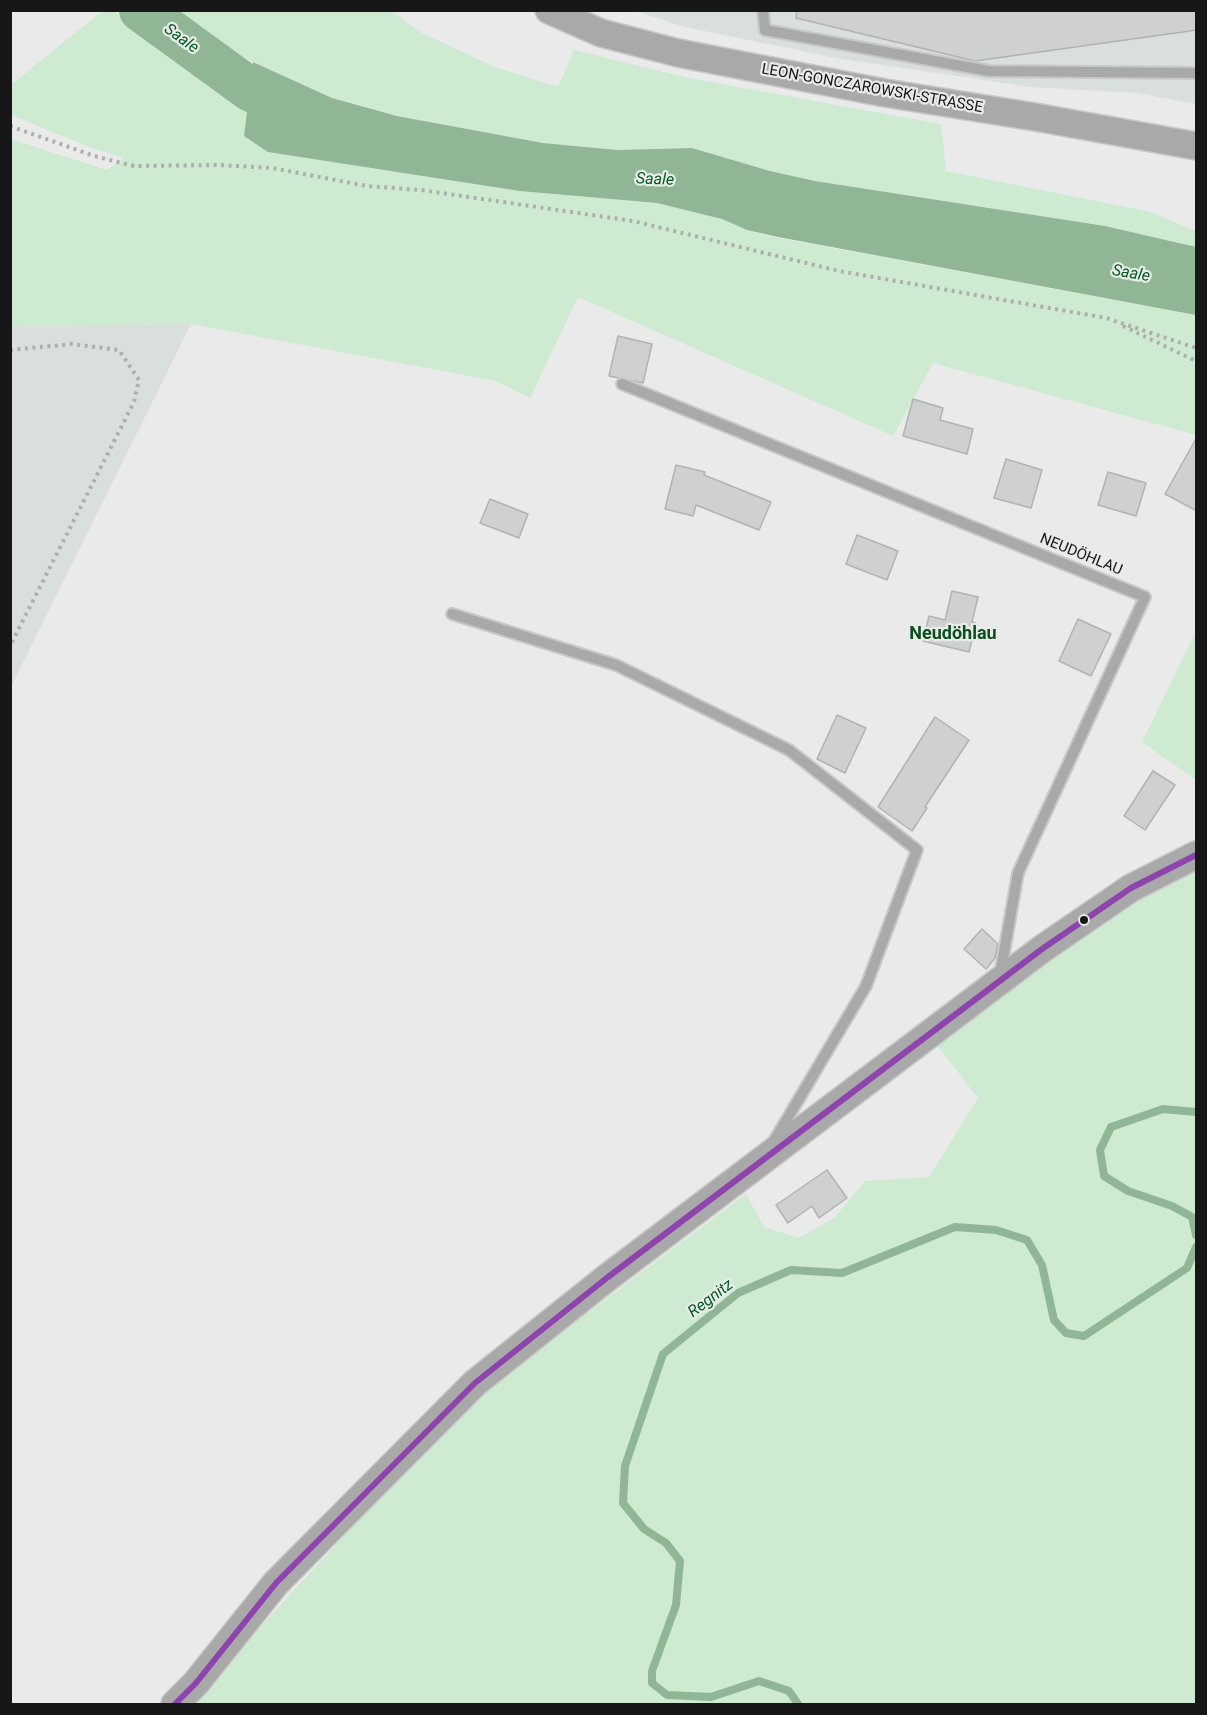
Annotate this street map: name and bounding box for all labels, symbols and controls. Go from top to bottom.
water label: Saale [160,20,202,58]
street label: LEON-GONCZAROWSKI-STRASSE [760,61,984,117]
water label: Saale [636,170,674,190]
water label: Saale [1111,261,1151,287]
street label: NEUDÖHLAU [1037,530,1125,580]
district label: Neudöhlau [909,623,997,645]
unlabelled marker [1078,914,1090,926]
water label: Regnitz [685,1276,737,1322]

